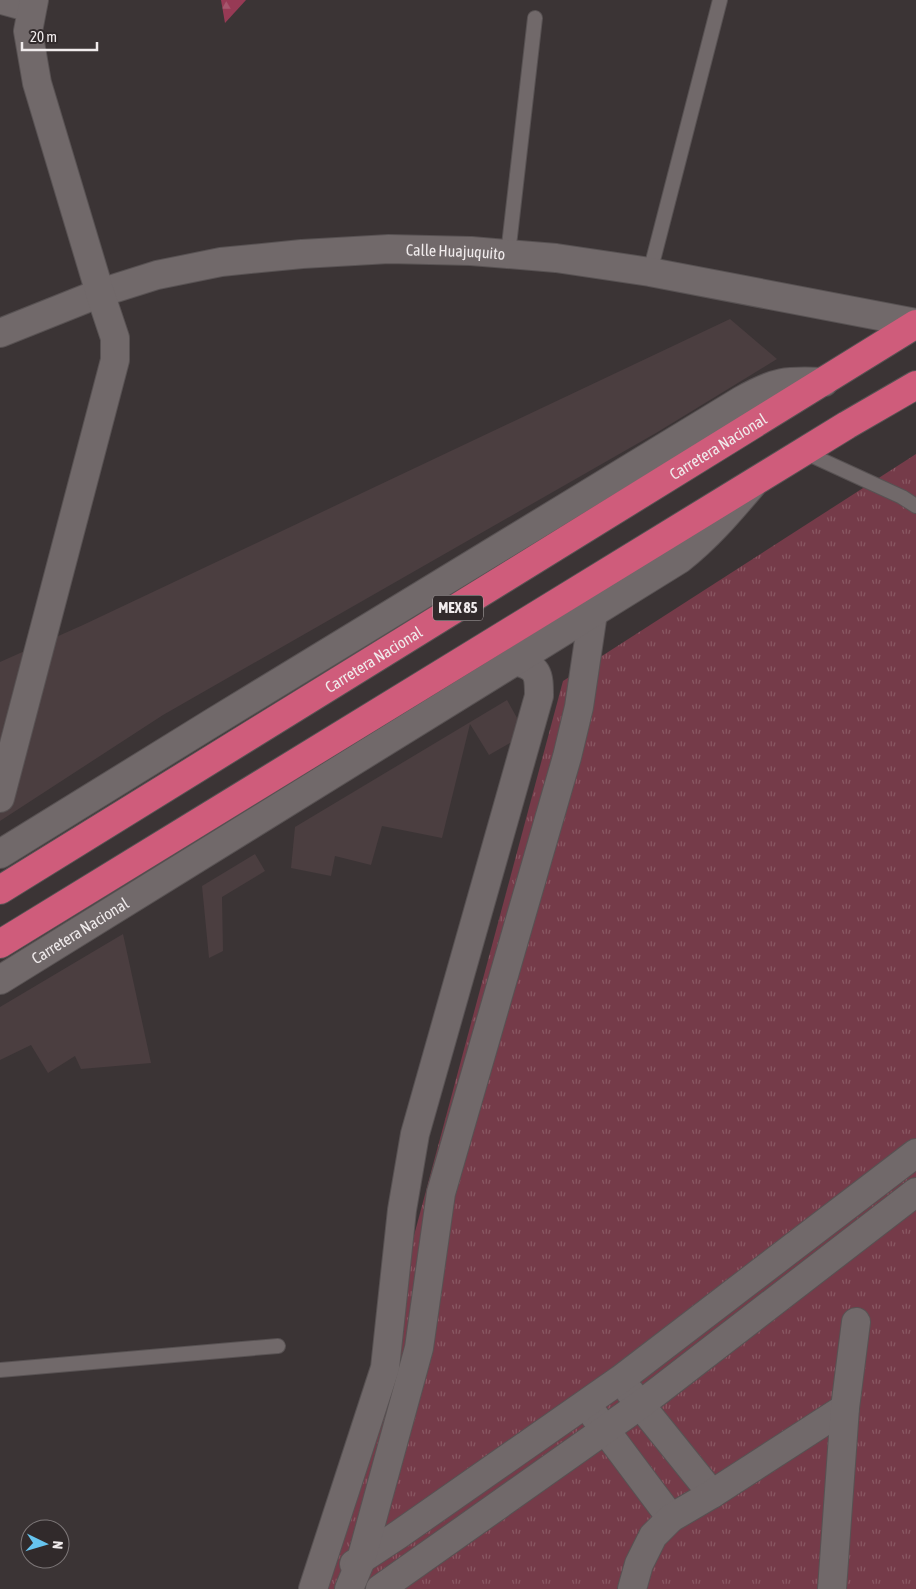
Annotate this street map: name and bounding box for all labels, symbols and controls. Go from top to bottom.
scale bar [22,20,98,52]
text: 20 m [30,28,57,45]
street label: Calle Huajuquito [406,240,506,263]
street label: Carretera Nacional [666,409,770,483]
road number: MEX 85 [433,596,483,620]
street label: Carretera Nacional [322,622,426,696]
street label: Carretera Nacional [28,893,132,967]
north arrow [20,1519,70,1569]
text: N [50,1540,66,1550]

